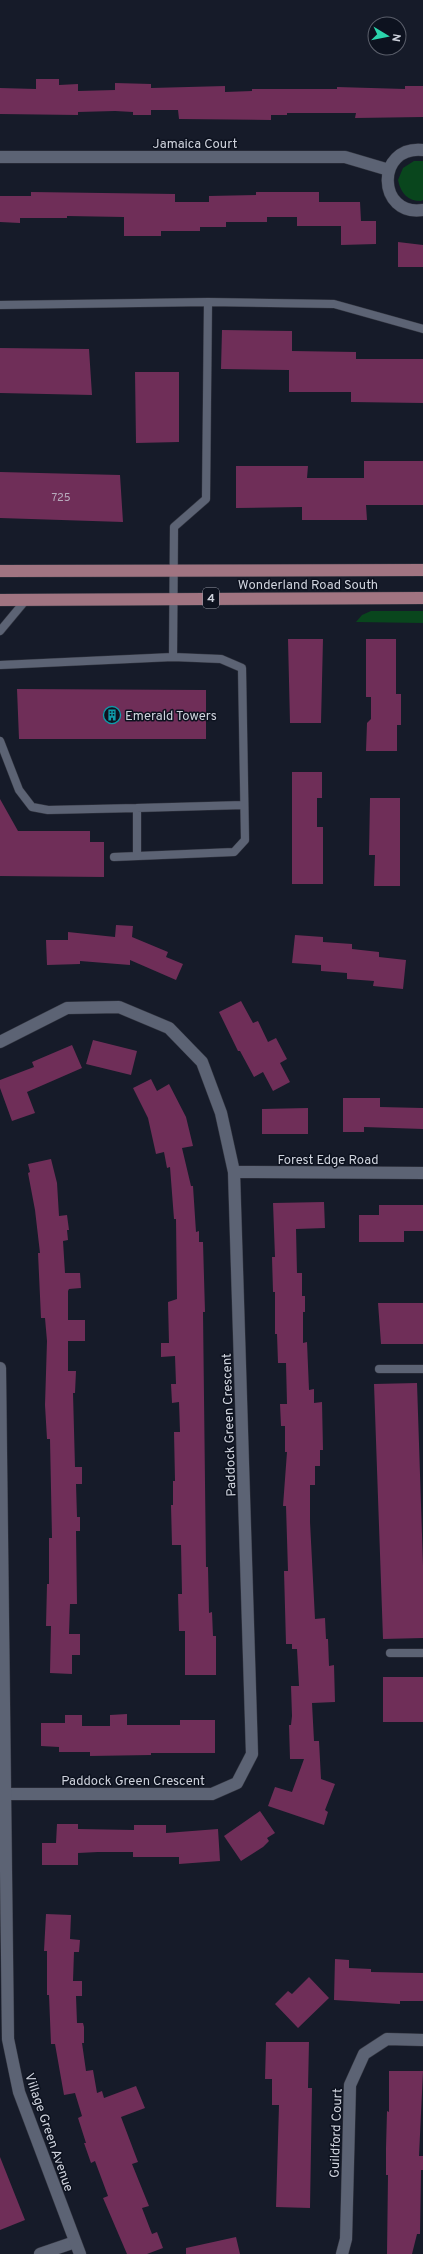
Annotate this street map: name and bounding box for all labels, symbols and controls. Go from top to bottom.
north arrow [367,16,407,56]
text: N [388,32,403,43]
street label: Jamaica Court [153,137,238,153]
house number: 725 [51,491,71,505]
street label: Wonderland Road South [238,578,378,594]
road number: 4 [203,588,219,608]
building icon: Emerald Towers [102,705,122,725]
place label: Emerald Towers [125,709,217,725]
street label: Forest Edge Road [277,1153,379,1169]
street label: Paddock Green Crescent [219,1353,241,1497]
street label: Paddock Green Crescent [61,1774,205,1790]
street label: Village Green Avenue [20,2071,76,2194]
street label: Guildford Court [327,2088,347,2178]

